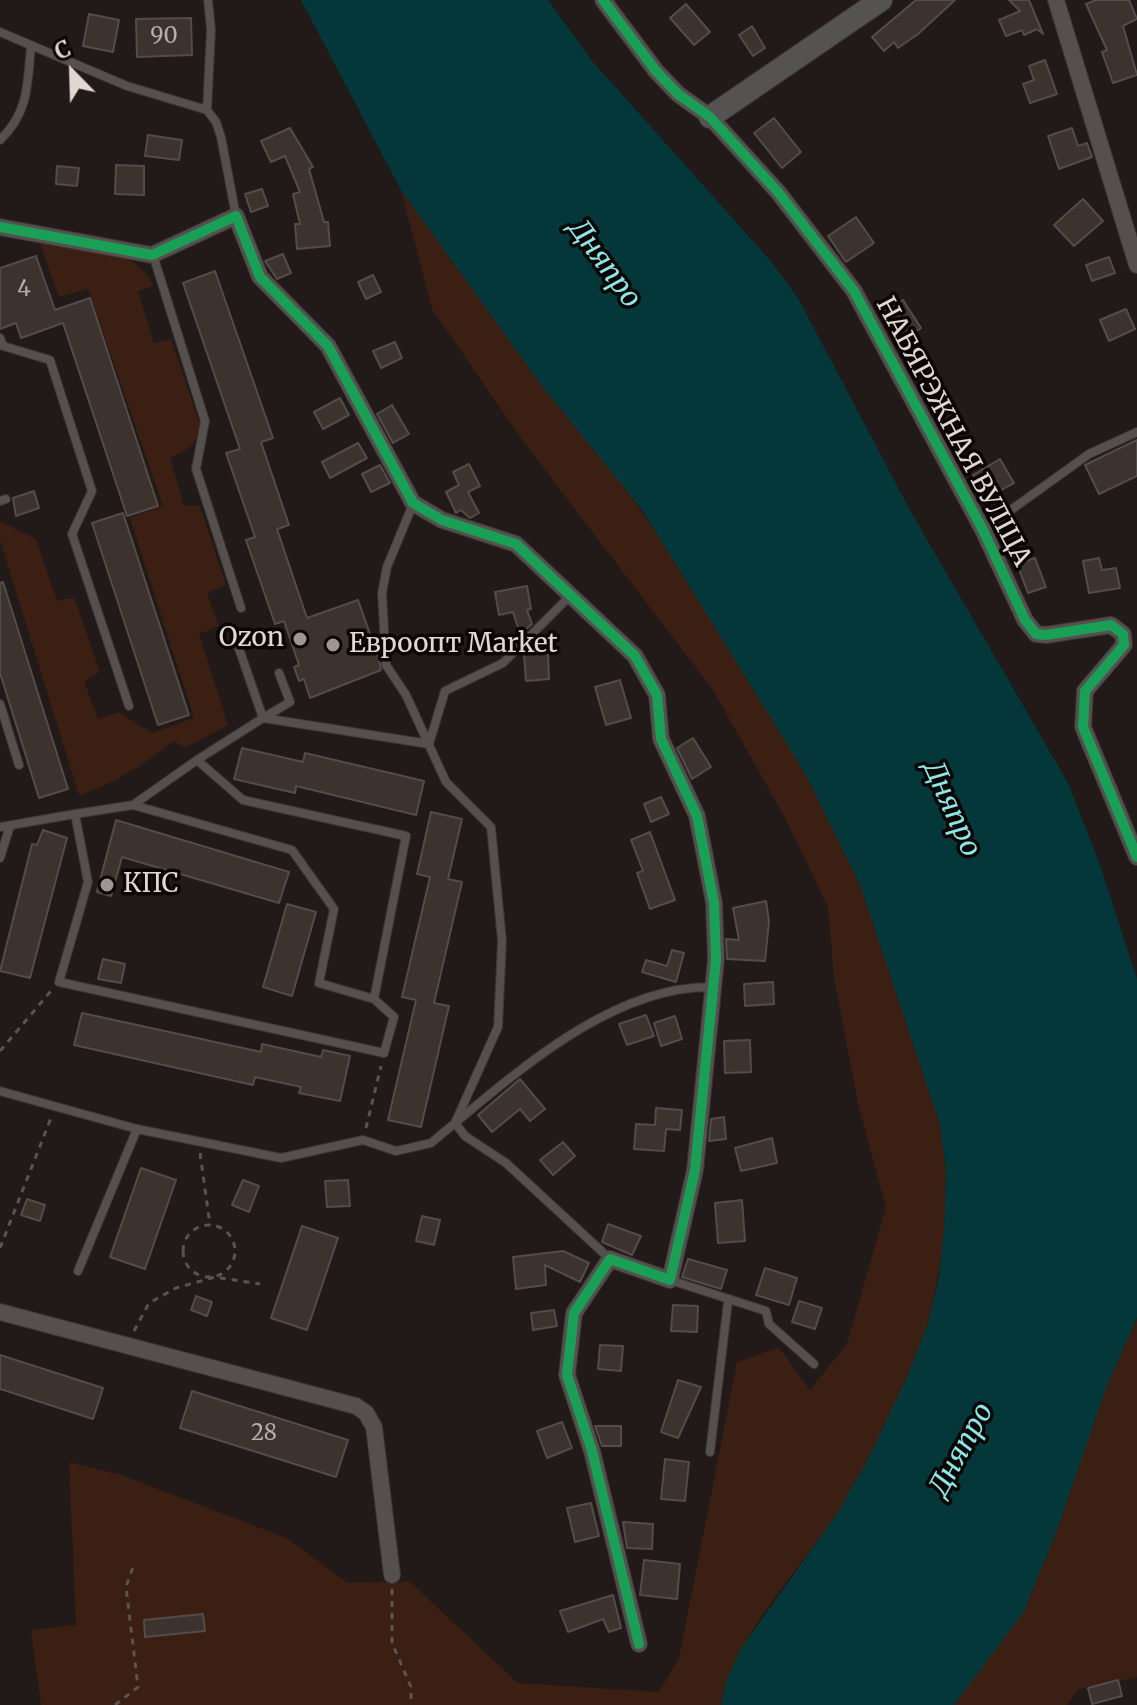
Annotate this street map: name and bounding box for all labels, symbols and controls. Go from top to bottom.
house number: 90 [150,24,178,50]
north arrow [32,32,112,112]
text: С [50,34,75,66]
water label: Дняпро [561,213,647,315]
house number: 4 [17,277,31,303]
street label: НАБЯРЭЖНАЯ ВУЛІЦА [869,292,1037,572]
place label: Ozon [219,623,284,655]
place label: Евроопт Market [349,629,558,661]
marker: Ozon [291,630,309,648]
marker: Евроопт Market [324,636,342,654]
water label: Дняпро [915,756,987,862]
place label: КПС [123,869,179,901]
marker: КПС [98,876,116,894]
water label: Дняпро [923,1398,1001,1502]
house number: 28 [251,1421,277,1447]

